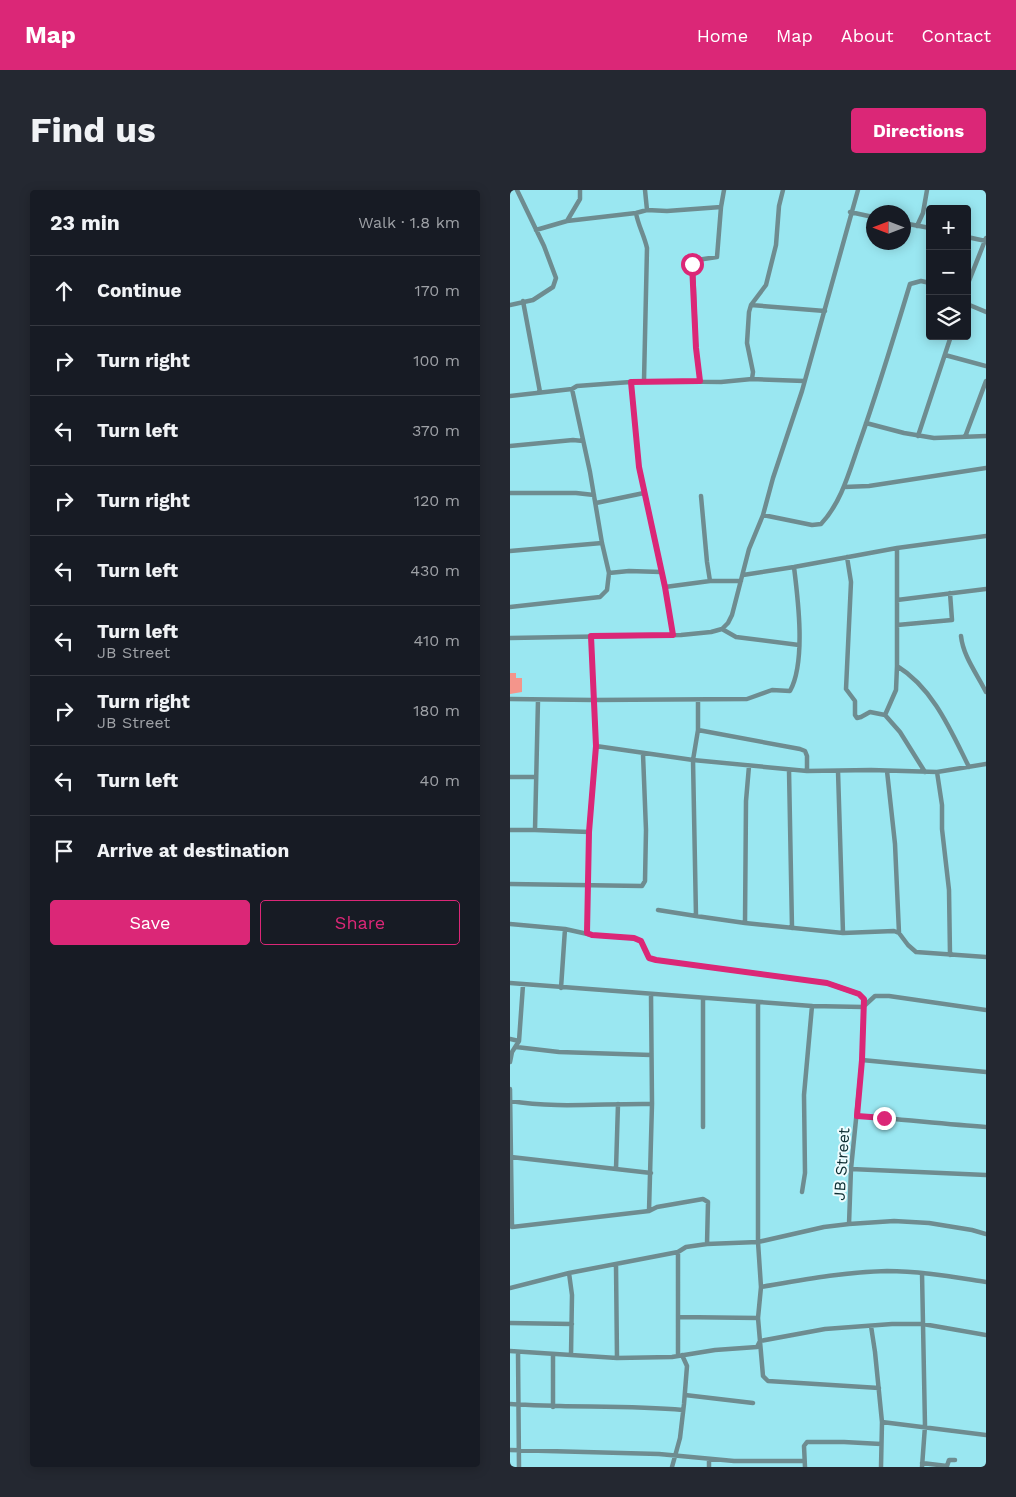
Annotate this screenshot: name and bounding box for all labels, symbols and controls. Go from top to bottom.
text: Map [25,21,76,49]
text: Home [697,25,748,46]
text: Map [776,25,813,46]
text: About [841,25,893,46]
text: Contact [921,25,991,46]
button: Directions [851,108,986,153]
text: Find us [30,109,156,151]
north arrow [866,205,911,250]
map controls [926,205,971,340]
button: + [926,205,971,250]
text: 23 min [50,210,120,235]
text: Walk · 1.8 km [358,213,460,232]
button: − [926,250,971,295]
route start [681,253,704,276]
icon: ahead [50,277,78,305]
text: Continue [97,279,181,302]
text: 170 m [414,281,460,300]
button: layers [926,295,971,340]
icon: right [50,347,78,375]
text: Turn right [97,349,190,372]
text: 100 m [413,351,460,370]
icon: left [50,417,78,445]
text: Turn left [97,419,178,442]
text: 370 m [412,421,460,440]
icon: right [50,487,78,515]
text: Turn right [97,489,190,512]
text: 120 m [414,491,460,510]
icon: left [50,557,78,585]
text: Turn left [97,559,178,582]
text: 430 m [410,561,460,580]
text: Turn left [97,620,178,643]
icon: left [50,627,78,655]
text: 410 m [414,631,460,650]
text: JB Street [97,643,170,662]
text: Turn right [97,690,190,713]
icon: right [50,697,78,725]
text: 180 m [413,701,460,720]
text: JB Street [97,713,170,732]
icon: left [50,767,78,795]
text: Turn left [97,769,178,792]
text: 40 m [420,771,460,790]
icon: arrive [50,837,78,865]
text: Arrive at destination [97,839,289,862]
button: Save [50,900,250,945]
button: Share [260,900,460,945]
route end [873,1107,896,1130]
street label: JB Street [829,1127,854,1201]

